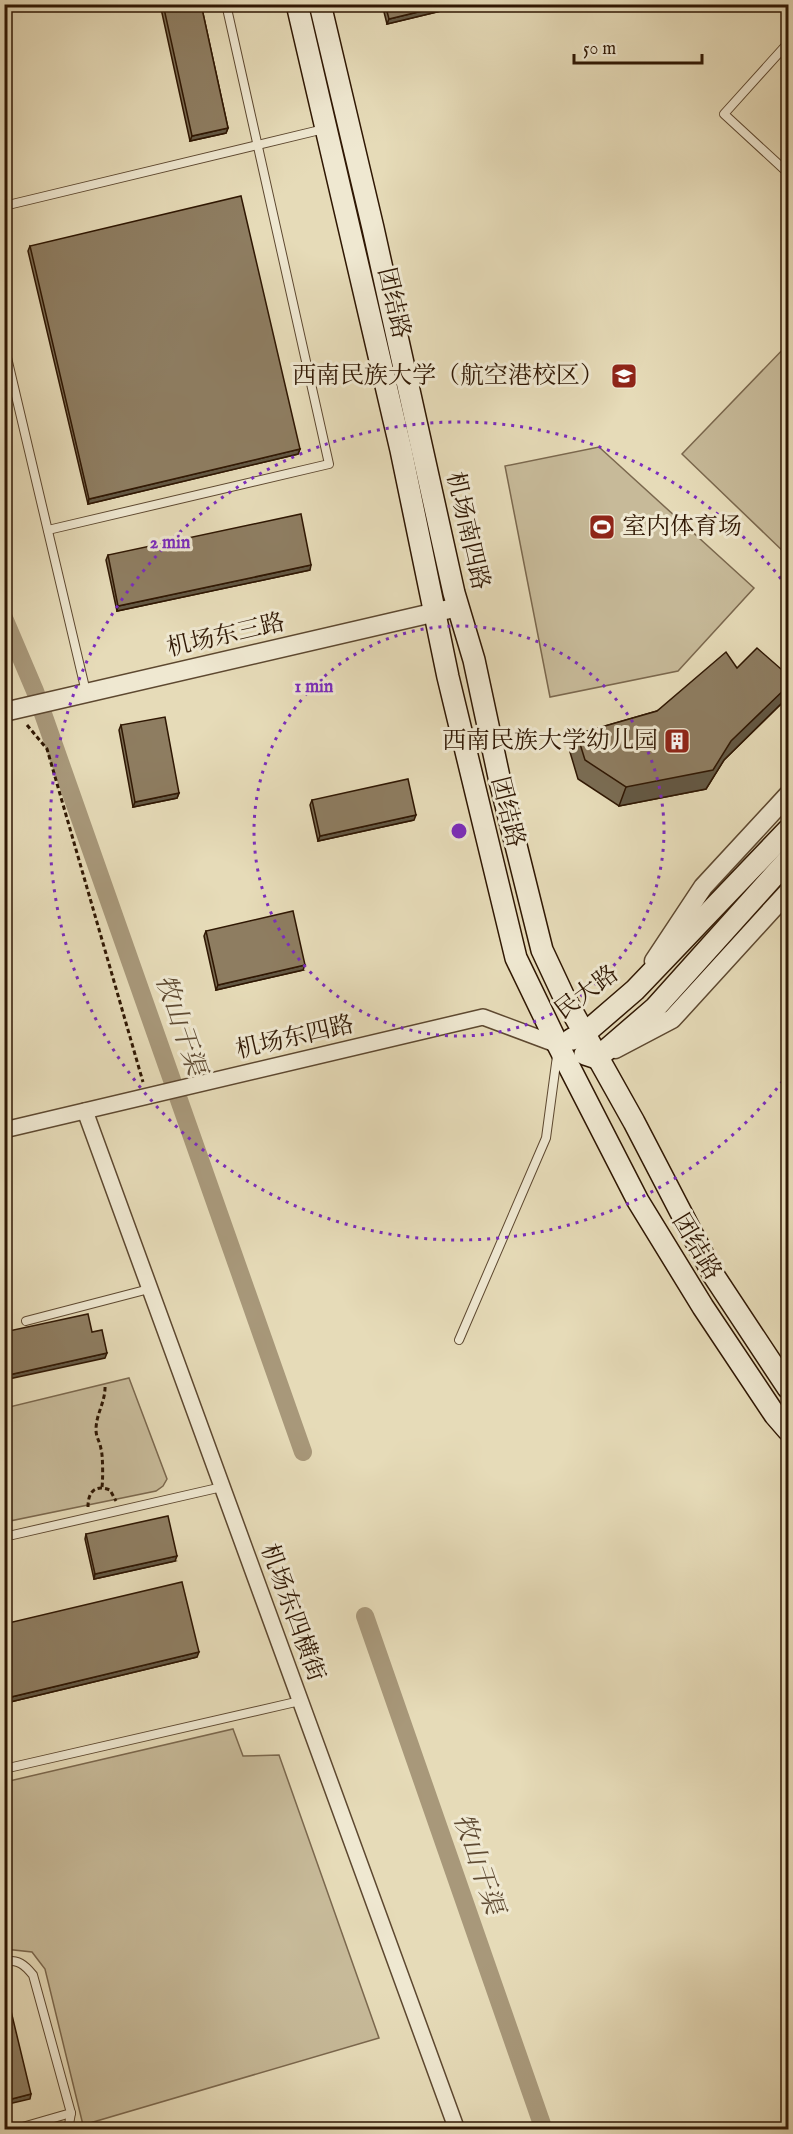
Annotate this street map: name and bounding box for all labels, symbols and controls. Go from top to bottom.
scale bar [574,27,702,65]
text: 50 m [583,38,616,61]
street label: 团结路 [370,264,416,342]
place label: 西南民族大学（航空港校区） [292,361,604,392]
school or university icon: 西南民族大学（航空港校区） [609,361,639,391]
street label: 机场南四路 [438,469,496,593]
sports icon: 室内体育场 [587,512,617,542]
place label: 室内体育场 [622,512,742,543]
text: 2 min [150,532,191,555]
street label: 机场东三路 [164,607,288,665]
text: 1 min [295,676,334,699]
place label: 西南民族大学幼儿园 [442,726,658,757]
building icon: 西南民族大学幼儿园 [662,726,692,756]
street label: 团结路 [483,773,531,851]
centre of rings [449,821,469,841]
street label: 民大路 [549,959,625,1027]
water label: 牧山干渠 [147,970,214,1082]
street label: 机场东四路 [233,1009,357,1067]
street label: 团结路 [664,1208,728,1286]
street label: 机场东四横街 [253,1540,331,1686]
water label: 牧山干渠 [445,1809,512,1921]

